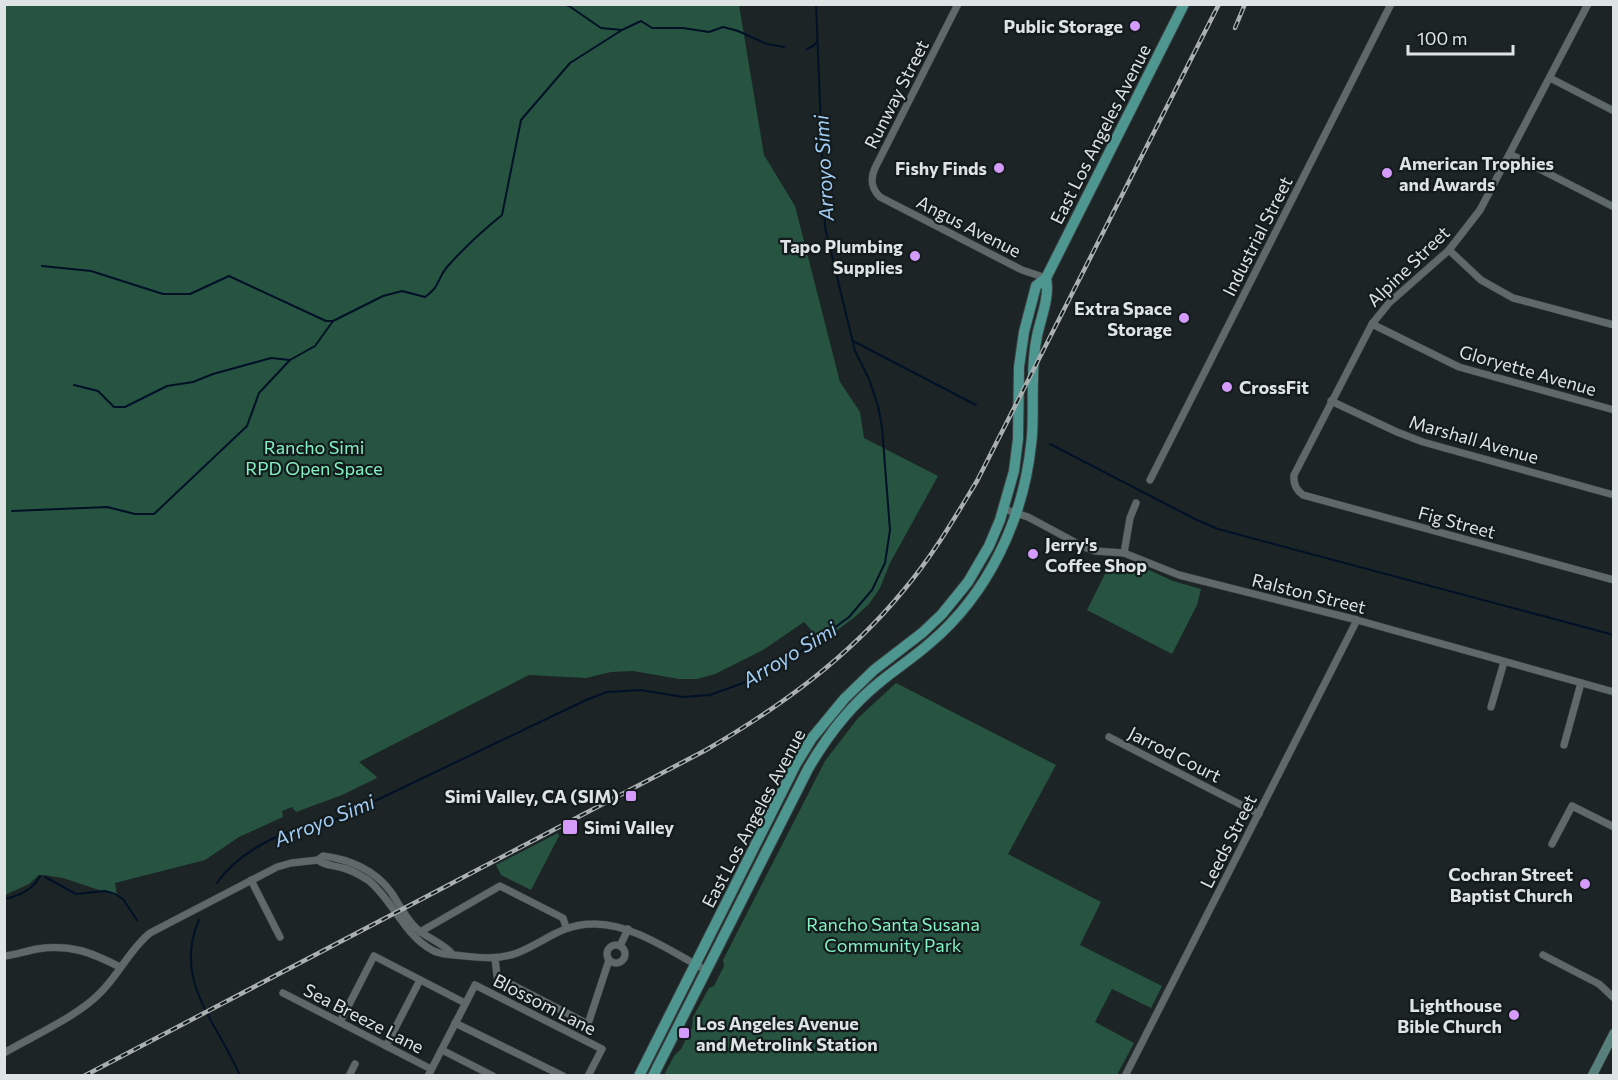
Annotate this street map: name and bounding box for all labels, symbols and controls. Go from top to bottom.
place label: Public Storage [1003,15,1123,37]
scale bar [1408,18,1513,56]
marker: Public Storage [1128,19,1142,33]
text: 100 m [1417,27,1467,49]
street label: Runway Street [859,36,933,152]
street label: East Los Angeles Avenue [1045,40,1155,228]
water label: Arroyo Simi [808,114,838,223]
place label: American Trophies and Awards [1399,152,1554,195]
place label: Fishy Finds [895,157,987,179]
marker: Fishy Finds [992,161,1006,175]
marker: American Trophies and Awards [1380,166,1394,180]
street label: Industrial Street [1217,172,1297,300]
street label: Angus Avenue [913,190,1025,262]
street label: Alpine Street [1362,221,1454,311]
place label: Tapo Plumbing Supplies [780,235,903,278]
marker: Tapo Plumbing Supplies [908,249,922,263]
place label: Extra Space Storage [1074,297,1172,340]
marker: Extra Space Storage [1177,311,1191,325]
street label: Gloryette Avenue [1457,340,1599,400]
place label: CrossFit [1239,376,1309,398]
marker: CrossFit [1220,380,1234,394]
street label: Marshall Avenue [1407,410,1541,468]
park label: Rancho Simi RPD Open Space [245,436,383,479]
street label: Fig Street [1416,501,1498,543]
place label: Jerry's Coffee Shop [1045,533,1147,576]
marker: Jerry's Coffee Shop [1026,547,1040,561]
street label: Ralston Street [1250,568,1368,618]
water label: Arroyo Simi [736,616,841,692]
street label: Jarrod Court [1125,721,1225,787]
street label: East Los Angeles Avenue [697,725,809,911]
place label: Simi Valley, CA (SIM) [445,785,619,807]
water label: Arroyo Simi [269,789,378,851]
marker: Simi Valley, CA (SIM) [624,789,638,803]
street label: Leeds Street [1195,790,1261,892]
place label: Simi Valley [584,816,674,838]
marker: Simi Valley [561,818,579,836]
place label: Cochran Street Baptist Church [1448,863,1573,906]
marker: Cochran Street Baptist Church [1578,877,1592,891]
park label: Rancho Santa Susana Community Park [806,913,980,956]
street label: Blossom Lane [490,969,600,1039]
street label: Sea Breeze Lane [300,978,428,1058]
place label: Lighthouse Bible Church [1397,994,1502,1037]
marker: Lighthouse Bible Church [1507,1008,1521,1022]
place label: Los Angeles Avenue and Metrolink Station [696,1012,878,1055]
marker: Los Angeles Avenue and Metrolink Station [677,1026,691,1040]

